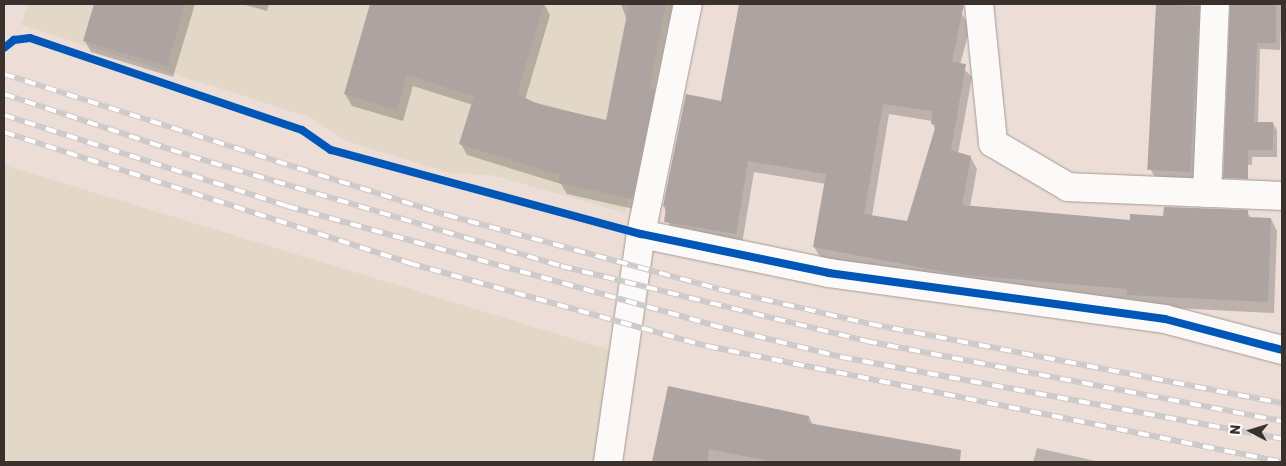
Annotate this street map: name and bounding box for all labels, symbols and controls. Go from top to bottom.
north arrow [1226,406,1276,456]
text: N [1227,424,1244,435]

